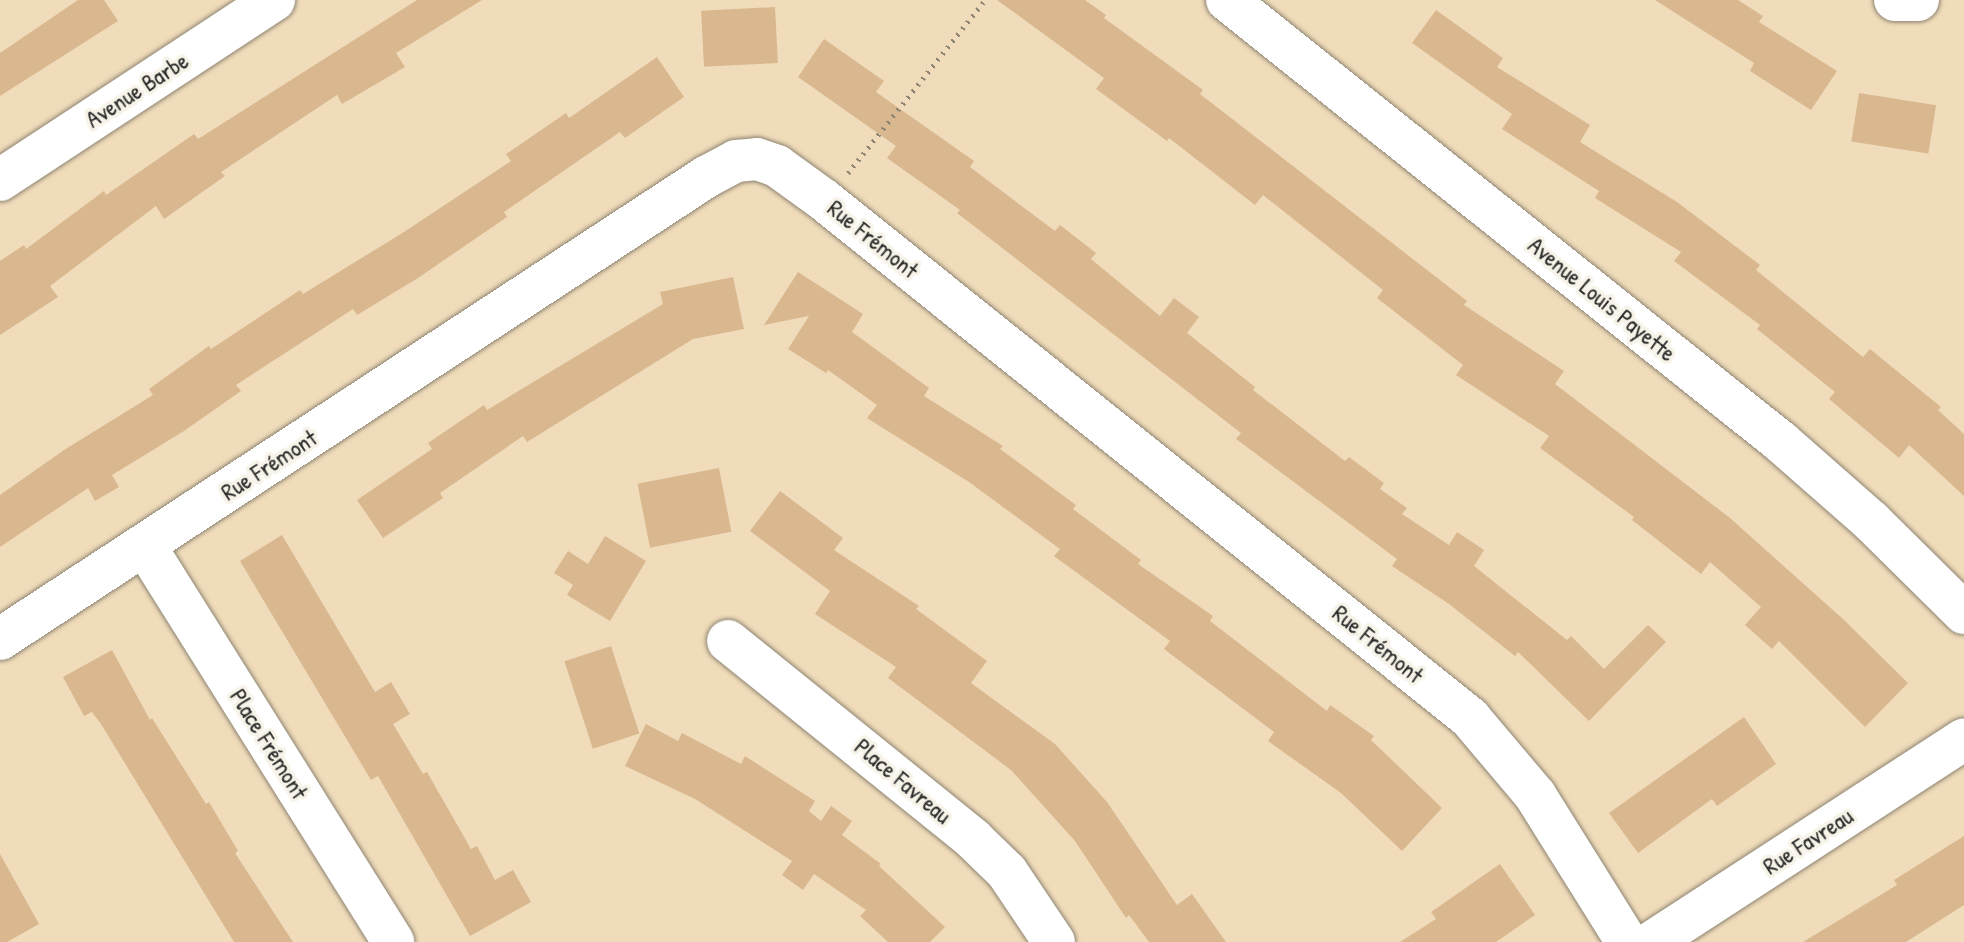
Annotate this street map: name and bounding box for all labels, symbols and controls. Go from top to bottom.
street label: Avenue Barbe [80,46,194,134]
street label: Rue Frémont [822,194,924,284]
street label: Avenue Louis Payette [1522,231,1682,367]
street label: Rue Frémont [216,423,322,507]
street label: Rue Frémont [1327,599,1429,689]
street label: Place Frémont [224,684,314,804]
street label: Place Favreau [849,732,957,830]
street label: Rue Favreau [1758,801,1858,881]

